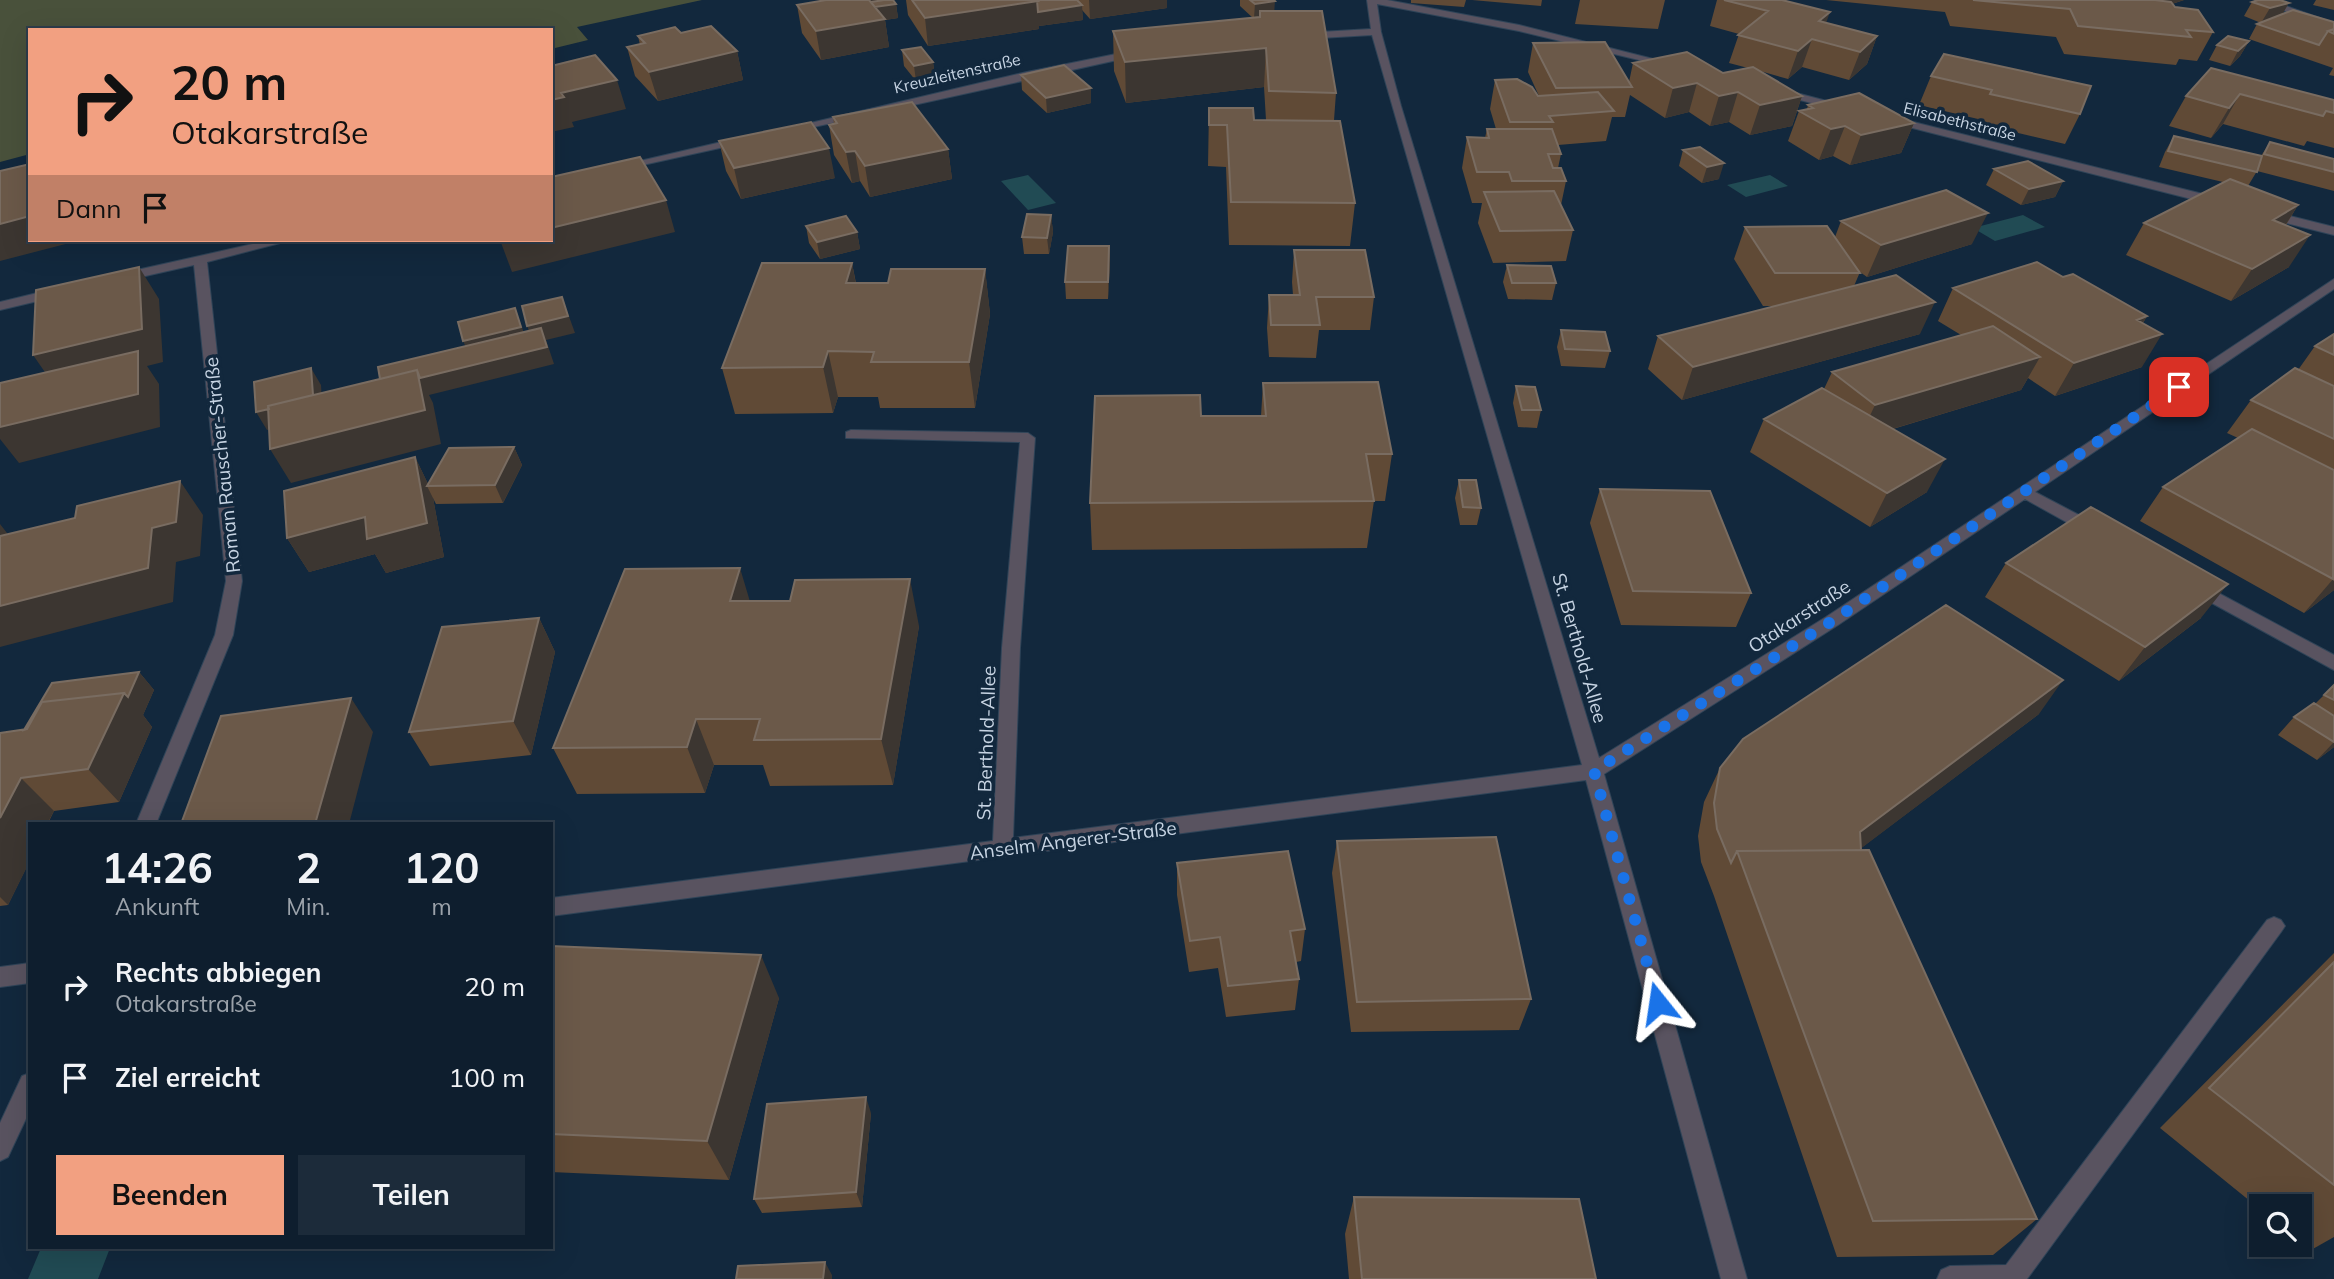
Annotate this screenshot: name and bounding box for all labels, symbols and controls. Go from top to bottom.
street label: Kreuzleitenstraße [892,49,1022,97]
text: 20 m [171,51,287,112]
icon: right [56,56,147,147]
street label: Elisabethstraße [1902,97,2018,145]
text: Otakarstraße [171,112,368,152]
icon: arrive [136,189,174,227]
text: Dann [56,192,122,225]
street label: Roman Rauscher-Straße [199,356,245,574]
pin [2149,357,2209,417]
icon: arrive [2160,368,2198,406]
street label: St. Berthold-Allee [1547,570,1613,726]
street label: Otakarstraße [1743,574,1855,658]
street label: St. Berthold-Allee [971,665,1001,821]
street label: Anselm Angerer-Straße [968,815,1178,865]
text: 14:26 [102,841,213,894]
text: 2 [296,841,321,894]
text: 120 [404,841,479,894]
text: Ankunft [115,892,199,921]
text: Min. [286,892,330,921]
text: m [432,892,452,921]
text: Rechts abbiegen [115,956,321,989]
position arrow [1621,966,1695,1040]
icon: right [56,968,94,1006]
text: 20 m [464,970,525,1003]
text: Otakarstraße [115,989,257,1018]
icon: arrive [56,1059,94,1097]
text: Ziel erreicht [115,1061,260,1094]
text: 100 m [449,1061,525,1094]
button: Beenden [56,1155,284,1235]
button: Teilen [298,1155,525,1235]
map controls [2249,1194,2312,1257]
button: search [2249,1194,2312,1257]

